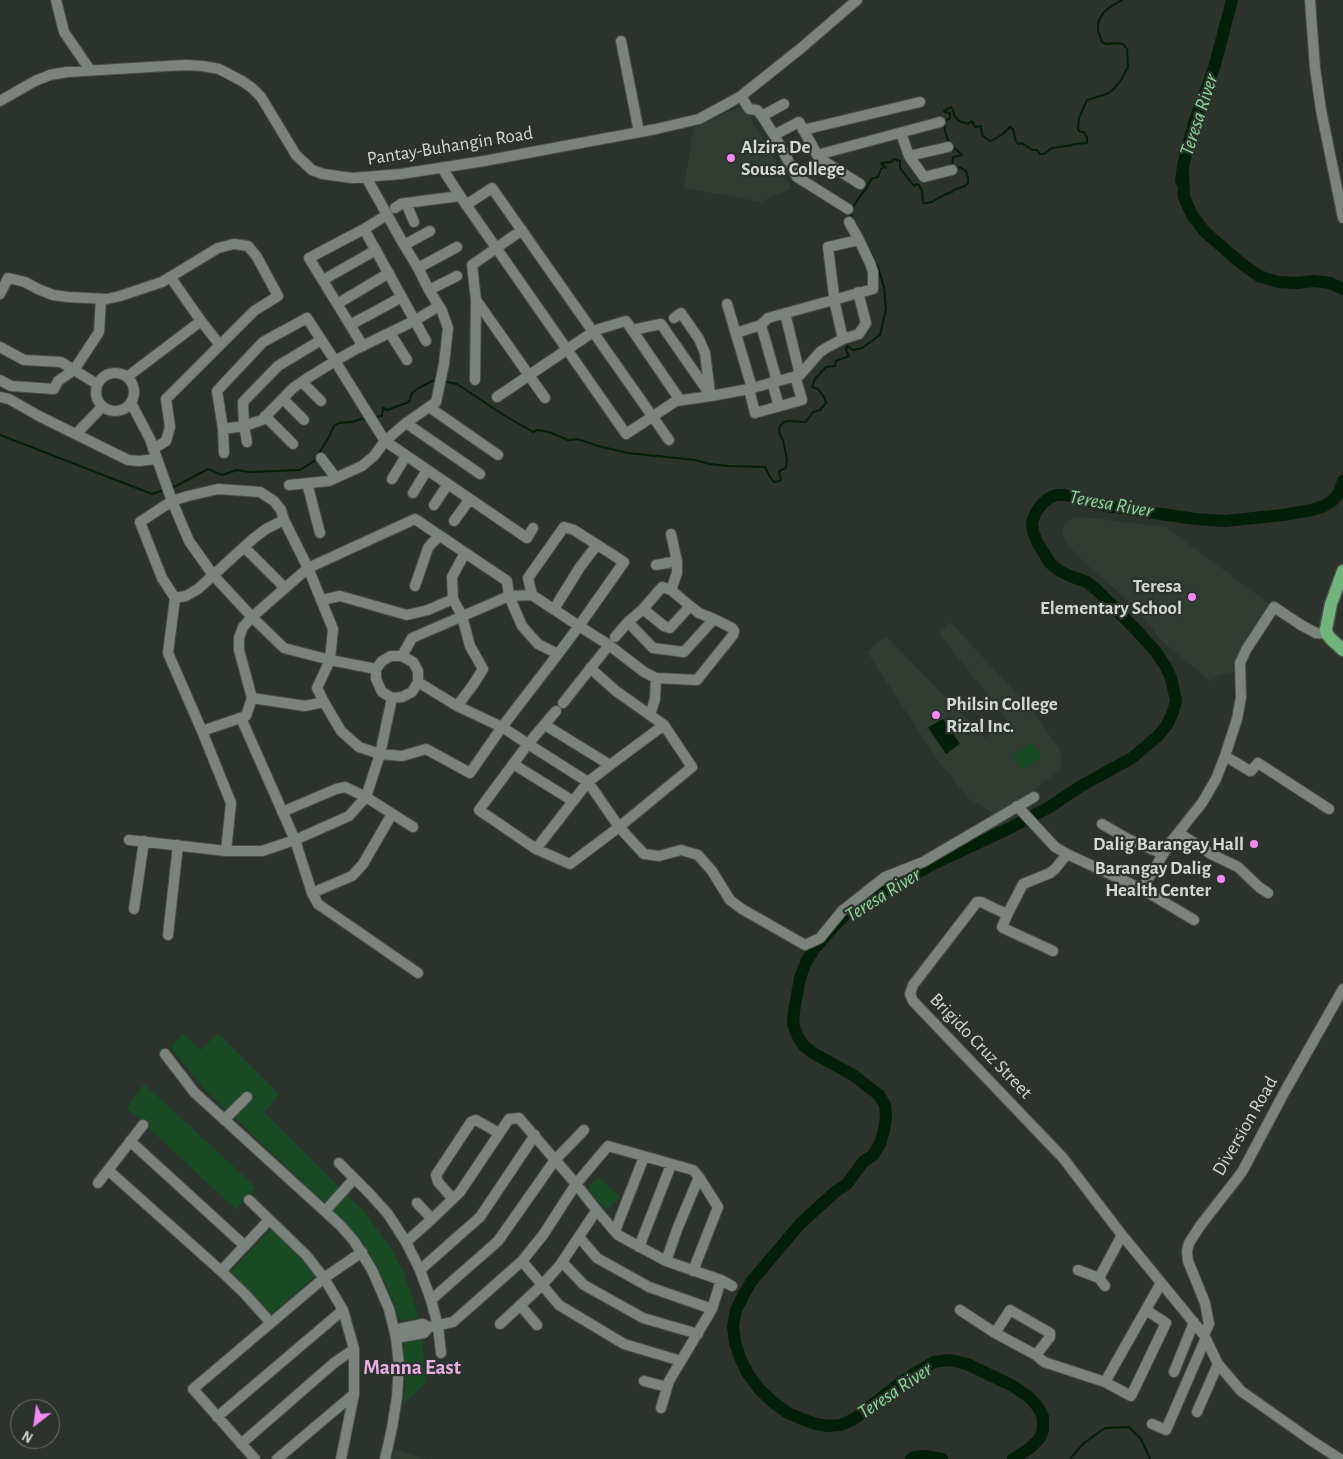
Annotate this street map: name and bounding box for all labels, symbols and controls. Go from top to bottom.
water label: Teresa River [1175,71,1223,159]
street label: Pantay-Buhangin Road [365,122,535,170]
place label: Alzira De Sousa College [741,136,845,180]
marker: Alzira De Sousa College [725,152,737,164]
water label: Teresa River [1067,485,1155,523]
place label: Teresa Elementary School [1040,575,1182,619]
marker: Teresa Elementary School [1186,591,1198,603]
place label: Philsin College Rizal Inc. [946,693,1058,737]
marker: Philsin College Rizal Inc. [930,709,942,721]
place label: Dalig Barangay Hall [1093,833,1244,855]
marker: Dalig Barangay Hall [1248,838,1260,850]
place label: Barangay Dalig Health Center [1095,857,1211,901]
water label: Teresa River [841,862,925,928]
marker: Barangay Dalig Health Center [1215,873,1227,885]
street label: Brigido Cruz Street [925,988,1037,1104]
street label: Diversion Road [1207,1072,1283,1180]
district label: Manna East [363,1355,461,1381]
water label: Teresa River [853,1357,937,1425]
north arrow [10,1399,60,1449]
text: N [20,1428,36,1445]

